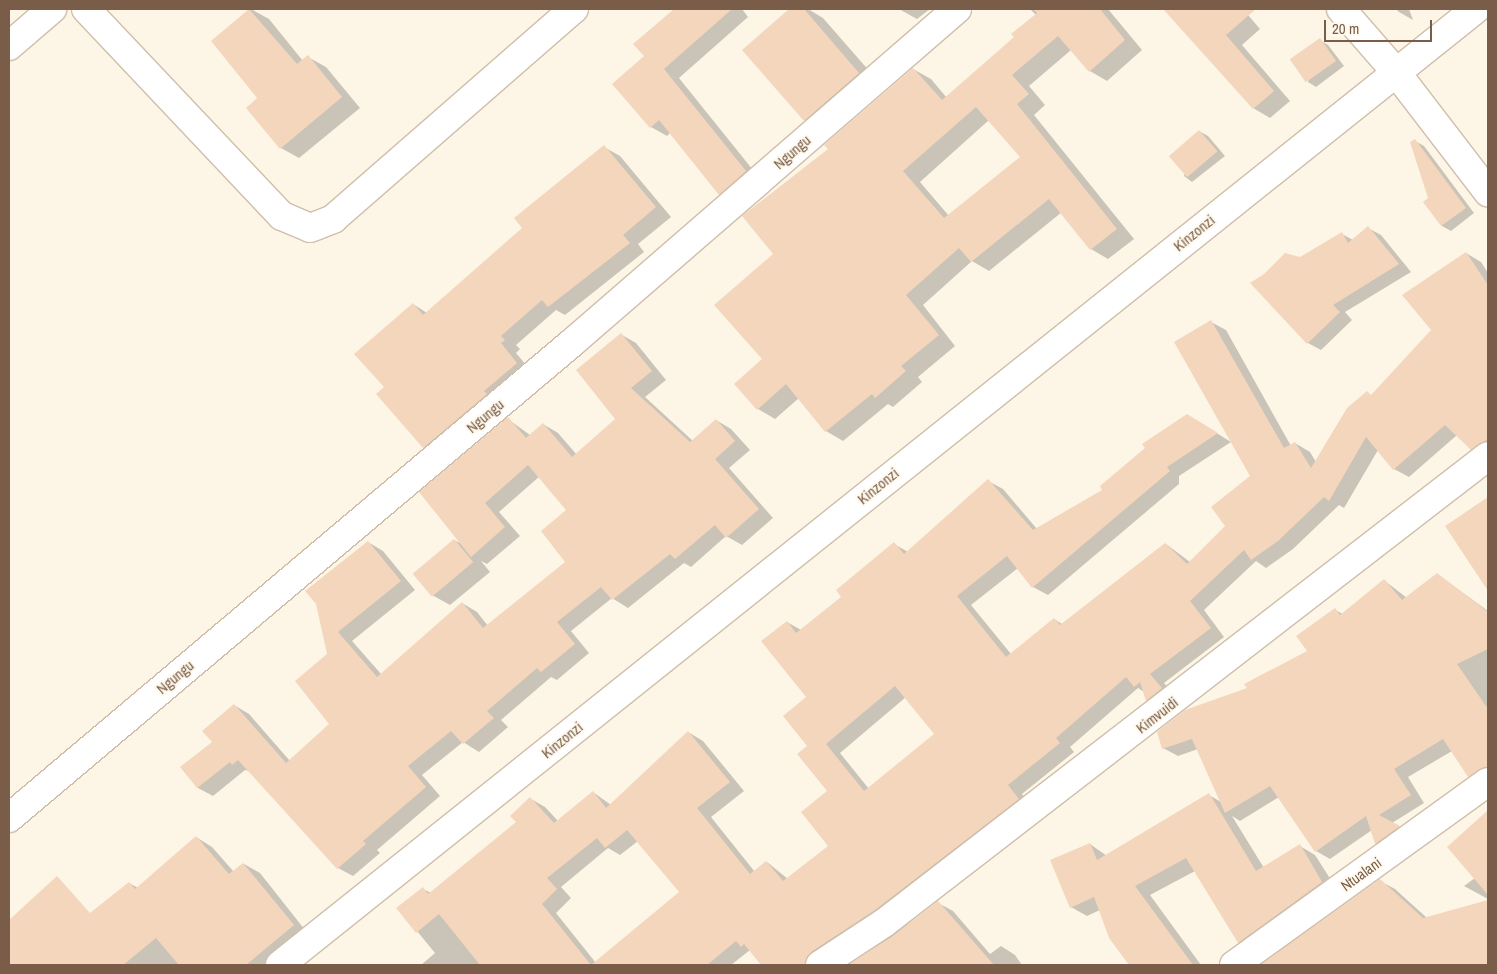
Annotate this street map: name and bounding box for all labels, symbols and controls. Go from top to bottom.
scale bar [1327,10,1434,42]
text: 20 m [1332,18,1359,39]
street label: Ngungu [770,131,814,173]
street label: Kinzonzi [1170,211,1218,255]
street label: Ngungu [463,395,507,437]
street label: Kinzonzi [854,464,902,508]
street label: Ngungu [153,656,197,698]
street label: Kimvuidi [1132,693,1182,737]
street label: Kinzonzi [538,718,586,762]
street label: Ntualani [1337,853,1385,895]

